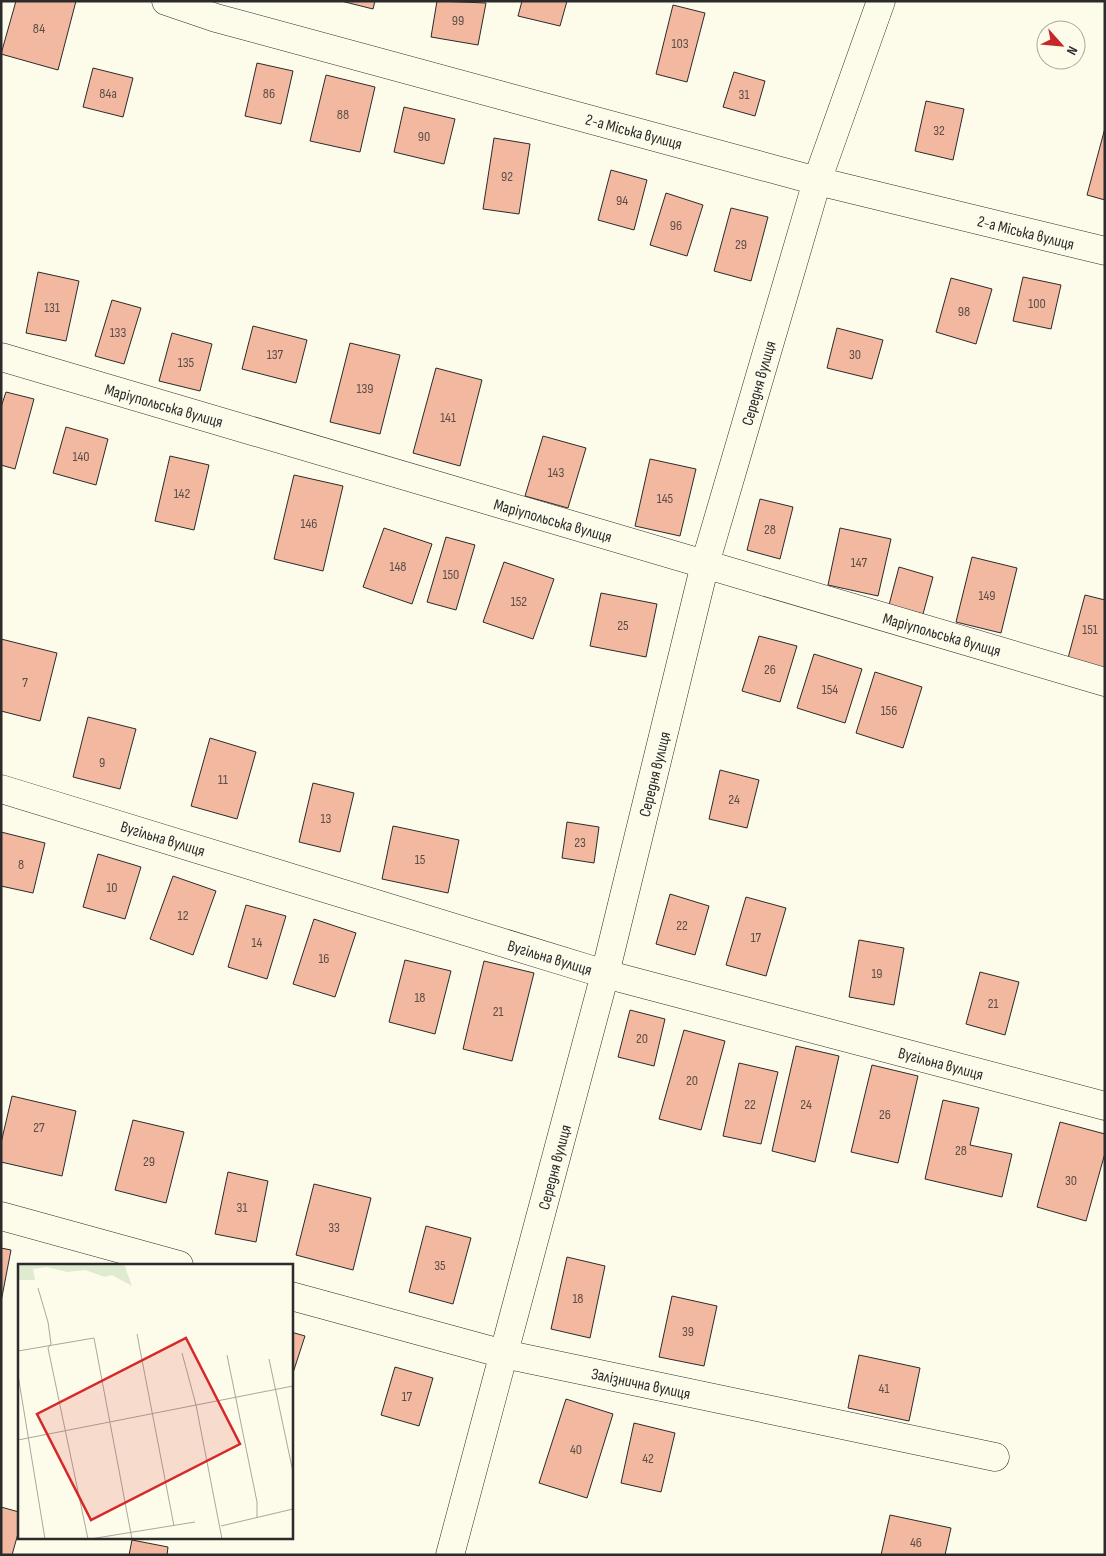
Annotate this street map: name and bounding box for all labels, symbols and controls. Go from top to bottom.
house number: 99 [452,12,464,29]
house number: 84 [33,20,45,37]
north arrow [1036,20,1086,70]
house number: 103 [671,35,689,52]
text: N [1063,43,1081,58]
house number: 84а [99,85,117,102]
house number: 86 [263,85,275,102]
house number: 31 [739,86,749,103]
house number: 88 [337,106,349,123]
street label: 2-а Міська вулиця [583,110,684,154]
house number: 32 [933,122,945,139]
house number: 90 [418,128,430,145]
house number: 92 [501,168,513,185]
house number: 94 [616,192,628,209]
street label: 2-а Міська вулиця [975,212,1076,255]
house number: 96 [670,217,682,234]
house number: 29 [735,236,747,253]
house number: 100 [1028,295,1046,312]
house number: 131 [44,299,60,316]
house number: 98 [958,303,970,320]
house number: 133 [110,324,126,341]
street label: Середня вулиця [738,339,781,428]
house number: 137 [267,346,284,363]
house number: 30 [849,346,861,363]
house number: 135 [178,354,195,371]
street label: Маріупольська вулиця [102,380,225,432]
house number: 139 [357,380,373,397]
house number: 141 [440,409,456,426]
house number: 140 [73,448,90,465]
house number: 143 [548,464,564,481]
house number: 142 [174,485,191,502]
house number: 145 [657,490,674,507]
street label: Маріупольська вулиця [491,495,614,547]
house number: 146 [301,515,317,532]
house number: 28 [764,521,776,538]
house number: 147 [851,554,868,571]
house number: 148 [390,558,406,575]
house number: 150 [443,566,459,583]
house number: 149 [979,587,995,604]
house number: 152 [511,593,527,610]
street label: Маріупольська вулиця [880,609,1003,661]
house number: 25 [617,617,629,634]
house number: 151 [1082,621,1098,638]
house number: 26 [764,661,776,678]
house number: 7 [22,674,28,691]
house number: 154 [822,681,838,698]
house number: 156 [881,702,897,719]
street label: Середня вулиця [636,730,675,819]
house number: 9 [99,754,105,771]
house number: 11 [218,771,228,788]
house number: 24 [728,791,740,808]
house number: 13 [321,810,332,827]
street label: Вугільна вулиця [118,818,207,861]
house number: 23 [574,834,586,851]
house number: 15 [415,851,426,868]
house number: 8 [18,856,24,873]
house number: 10 [106,879,118,896]
house number: 12 [178,907,189,924]
house number: 22 [676,917,688,934]
house number: 17 [751,929,762,946]
house number: 14 [252,934,263,951]
street label: Вугільна вулиця [505,937,594,980]
house number: 16 [318,950,330,967]
house number: 19 [871,965,883,982]
house number: 18 [414,989,426,1006]
house number: 21 [988,995,998,1012]
house number: 21 [493,1003,503,1020]
house number: 20 [636,1030,648,1047]
street label: Вугільна вулиця [896,1044,985,1085]
house number: 20 [686,1072,698,1089]
house number: 22 [744,1096,756,1113]
house number: 24 [800,1096,812,1113]
house number: 26 [879,1106,891,1123]
house number: 27 [33,1119,45,1136]
street label: Середня вулиця [535,1123,576,1212]
house number: 28 [955,1142,967,1159]
house number: 29 [143,1153,155,1170]
house number: 30 [1065,1172,1077,1189]
house number: 31 [237,1199,247,1216]
house number: 33 [328,1219,340,1236]
house number: 35 [434,1257,446,1274]
inset map [18,1264,292,1538]
house number: 18 [572,1290,584,1307]
house number: 39 [682,1323,694,1340]
street label: Залізнична вулиця [589,1365,692,1404]
house number: 41 [879,1380,889,1397]
house number: 17 [402,1388,413,1405]
house number: 40 [570,1441,582,1458]
house number: 42 [642,1450,654,1467]
house number: 46 [910,1534,922,1551]

